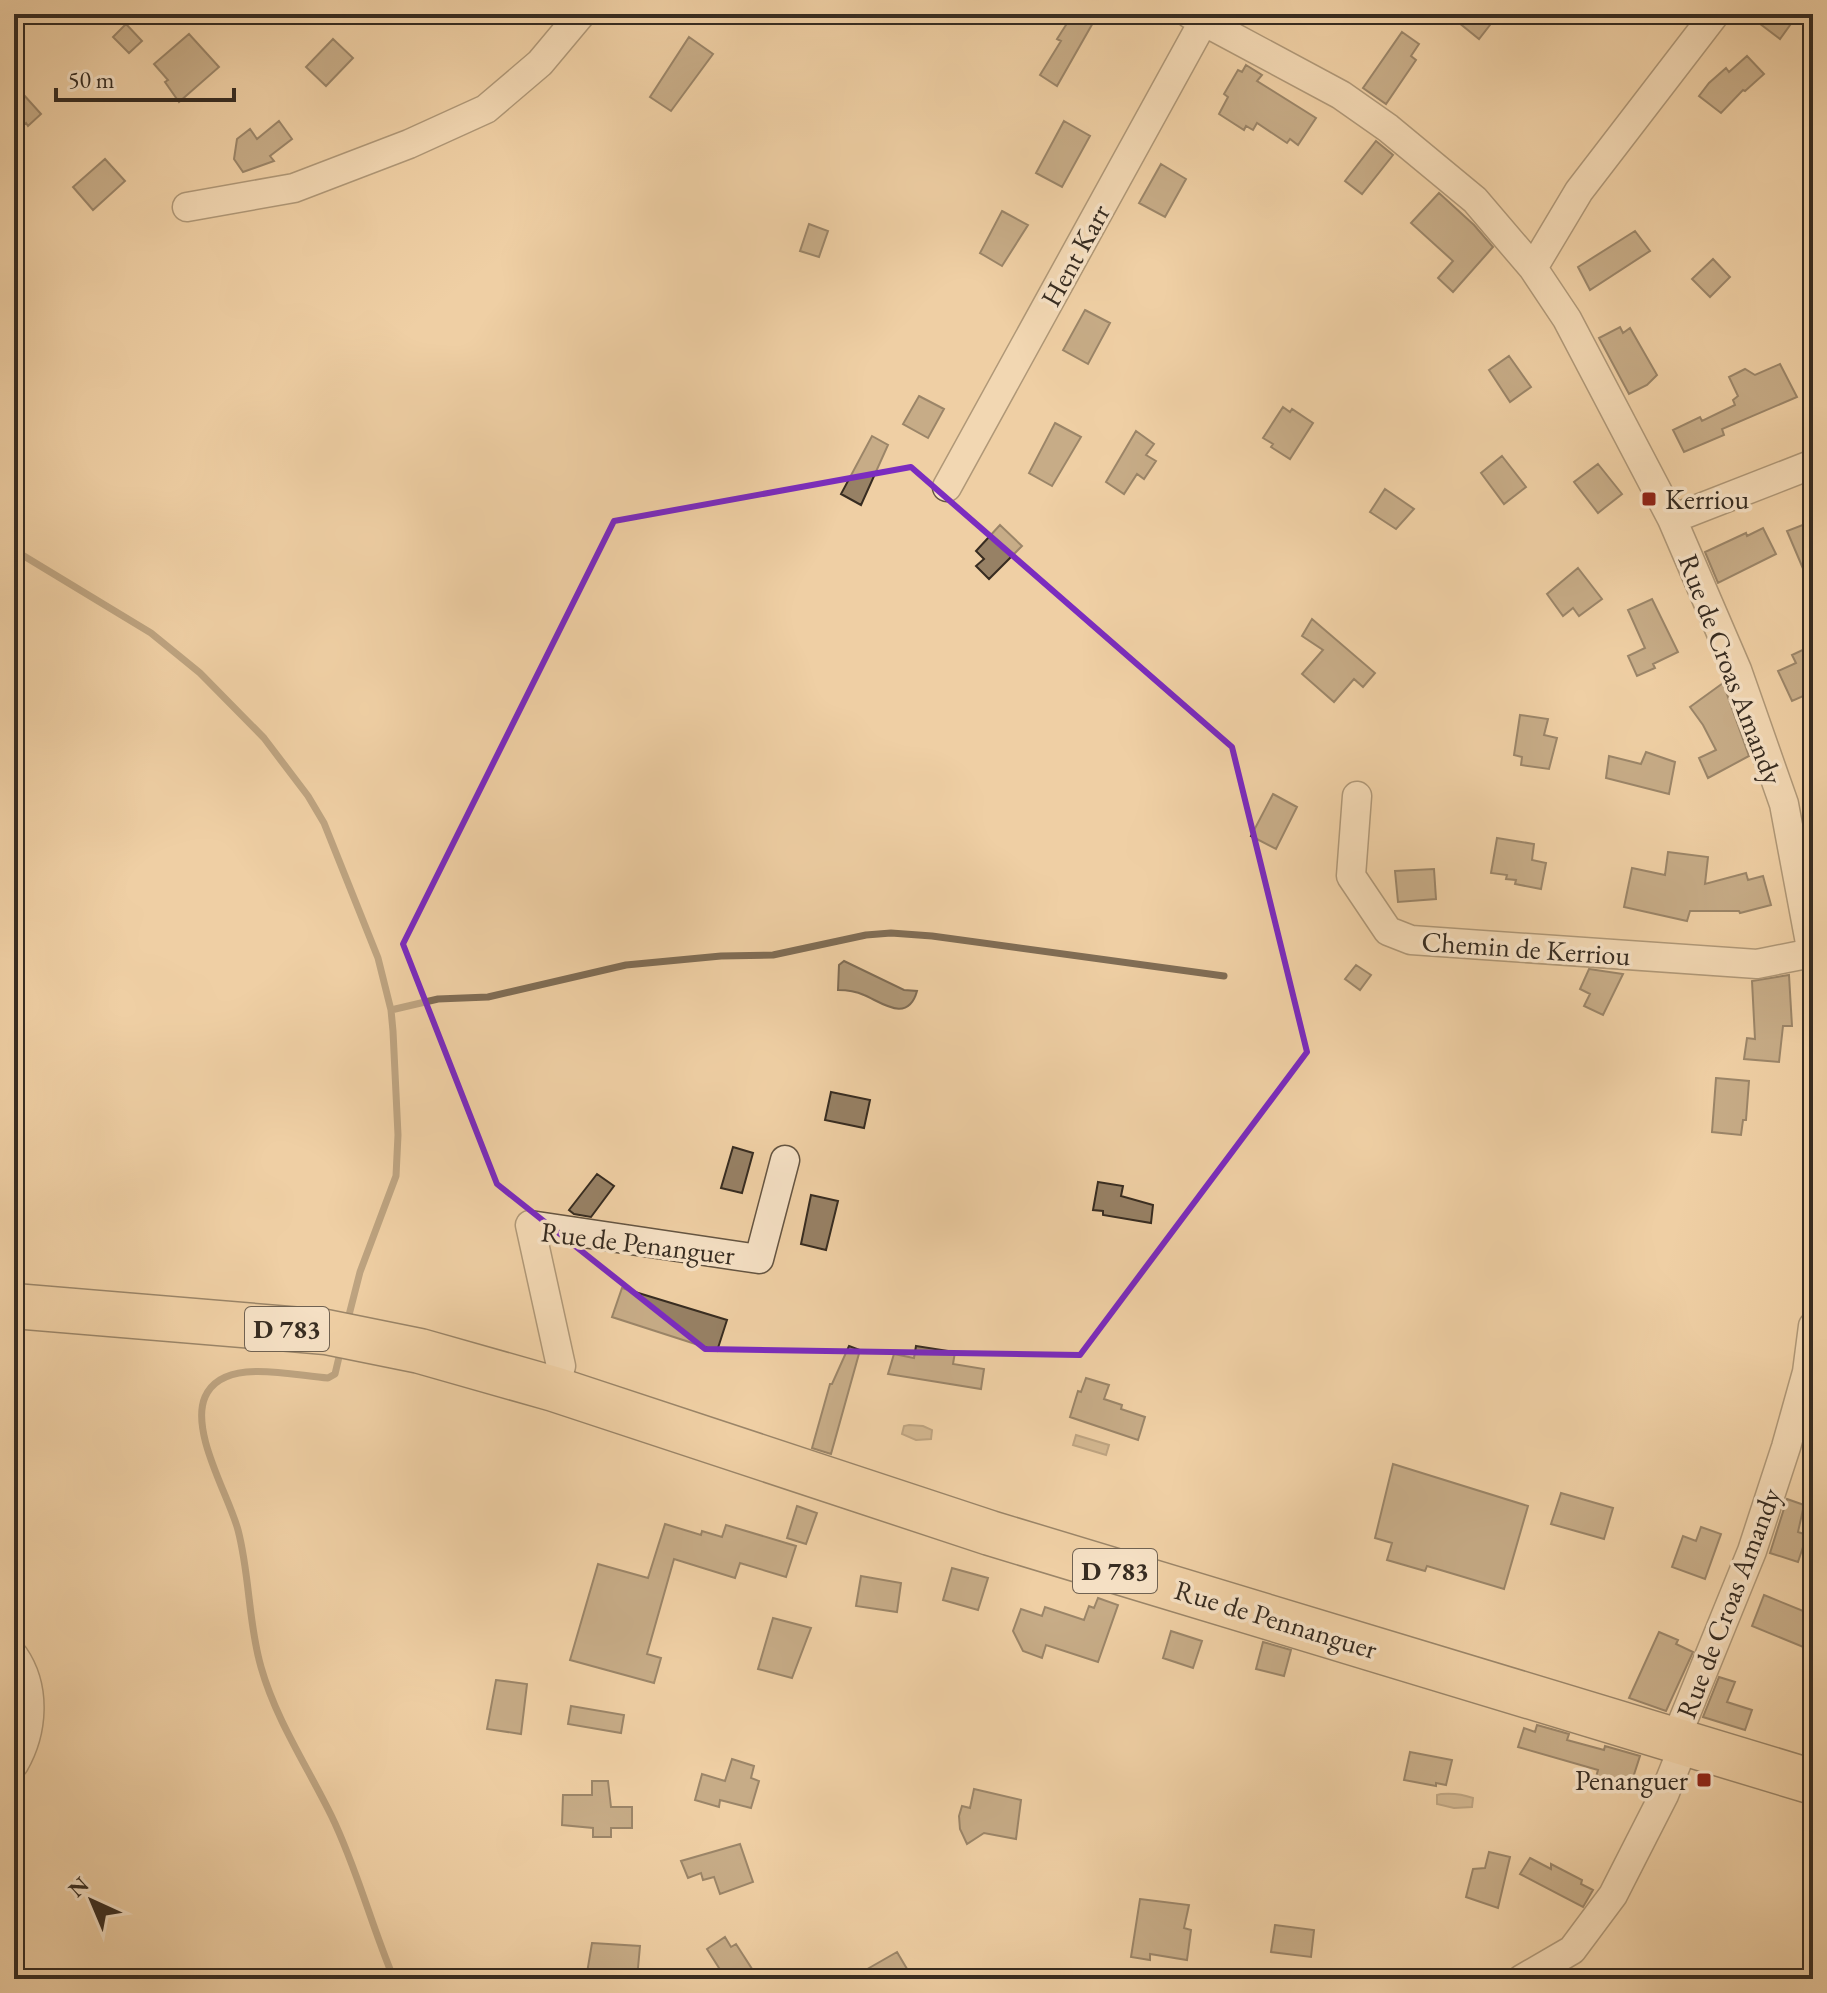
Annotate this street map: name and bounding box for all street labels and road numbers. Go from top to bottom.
street label: Hent Karr [1032,197,1118,313]
street label: Rue de Croas Amandy [1671,549,1792,790]
street label: Chemin de Kerriou [1420,923,1632,973]
street label: Rue de Penanguer [539,1213,738,1273]
road number: D 783 [245,1307,329,1351]
street label: Rue de Croas Amandy [1668,1482,1789,1723]
road number: D 783 [1073,1549,1157,1593]
street label: Rue de Pennanguer [1170,1571,1382,1667]

